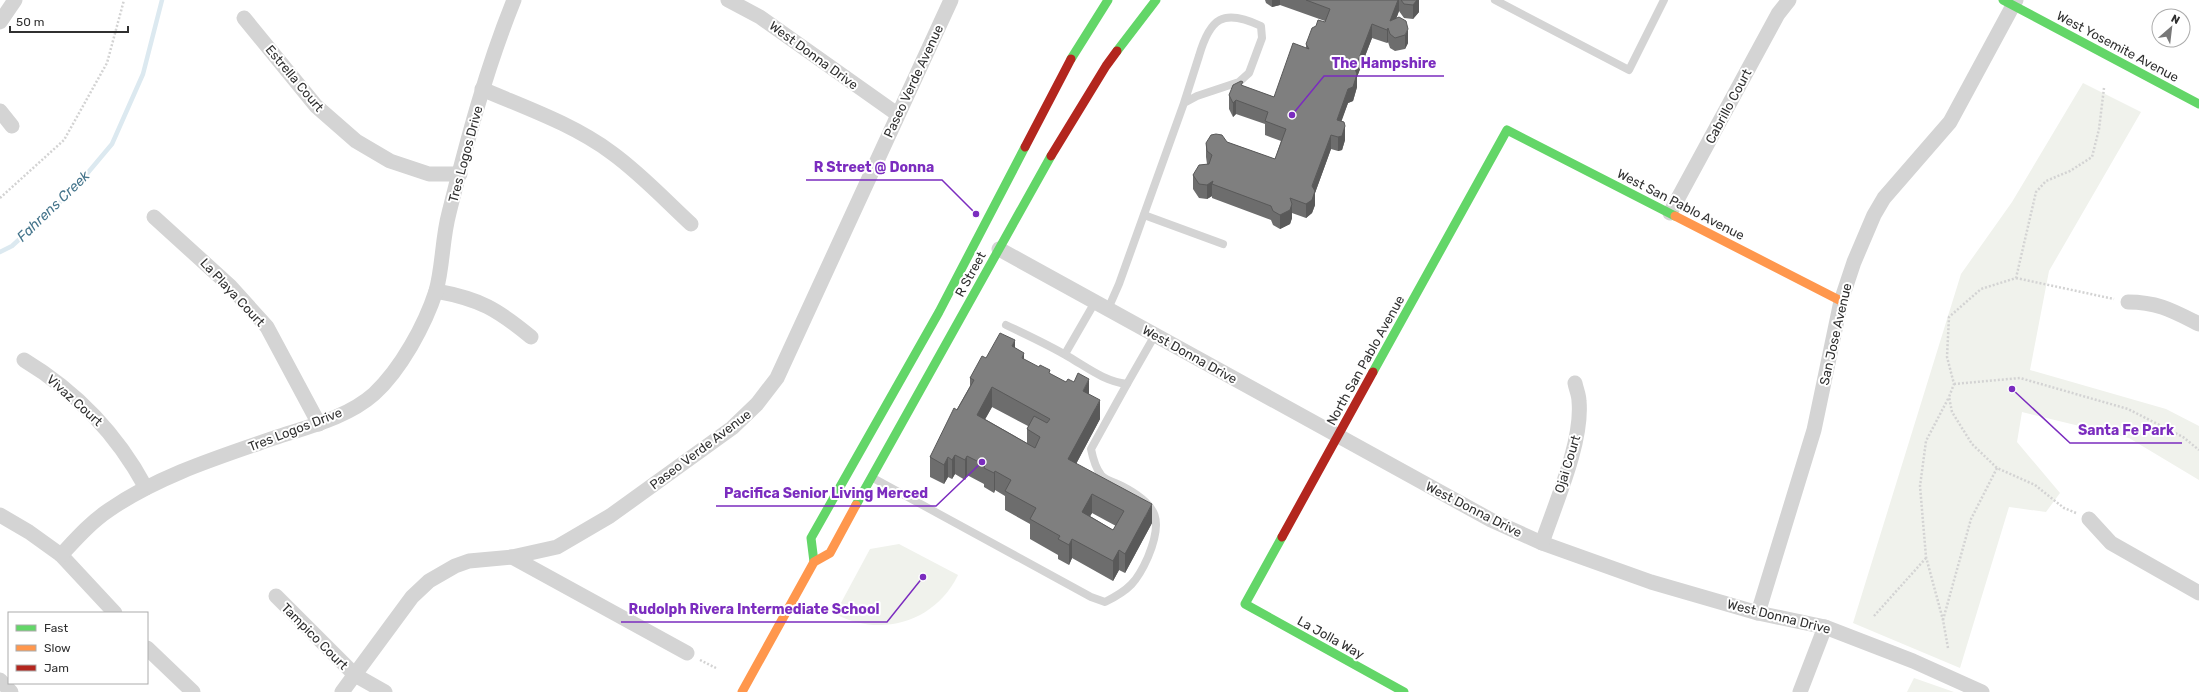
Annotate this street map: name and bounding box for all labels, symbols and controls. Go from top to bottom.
scale bar [10,8,128,34]
street label: West Yosemite Avenue [2054,8,2181,85]
north arrow [2151,8,2191,48]
text: N [2169,12,2182,27]
text: 50 m [16,15,44,29]
street label: West Donna Drive [766,18,861,93]
street label: Paseo Verde Avenue [881,22,946,140]
street label: Estrella Court [262,42,327,115]
callout: The Hampshire [1324,50,1444,76]
text: The Hampshire [1332,55,1436,72]
street label: Cabrillo Court [1702,66,1754,146]
street label: Tres Logos Drive [445,104,487,204]
callout: R Street @ Donna [806,154,942,180]
text: R Street @ Donna [814,159,934,176]
street label: West San Pablo Avenue [1615,166,1747,243]
water label: Fahrens Creek [13,167,94,245]
street label: R Street [952,249,989,299]
street label: La Playa Court [197,255,268,329]
street label: San Jose Avenue [1816,282,1855,387]
street label: North San Pablo Avenue [1323,293,1407,428]
street label: West Donna Drive [1140,322,1240,387]
street label: Vivaz Court [44,372,106,429]
street label: Tres Logos Drive [246,405,345,455]
street label: Paseo Verde Avenue [647,406,754,492]
callout: Santa Fe Park [2070,417,2182,443]
text: Santa Fe Park [2078,422,2175,439]
street label: Ojai Court [1552,433,1583,495]
street label: West Donna Drive [1423,479,1524,540]
callout: Pacifica Senior Living Merced [716,480,936,506]
text: Pacifica Senior Living Merced [724,485,928,502]
callout: Rudolph Rivera Intermediate School [621,596,887,622]
street label: West Donna Drive [1726,596,1832,637]
street label: Tampico Court [278,600,351,673]
text: Rudolph Rivera Intermediate School [629,601,879,618]
legend [8,612,148,684]
street label: La Jolla Way [1295,613,1367,662]
text: Fast [44,621,68,635]
text: Slow [44,641,71,655]
text: Jam [44,661,69,675]

